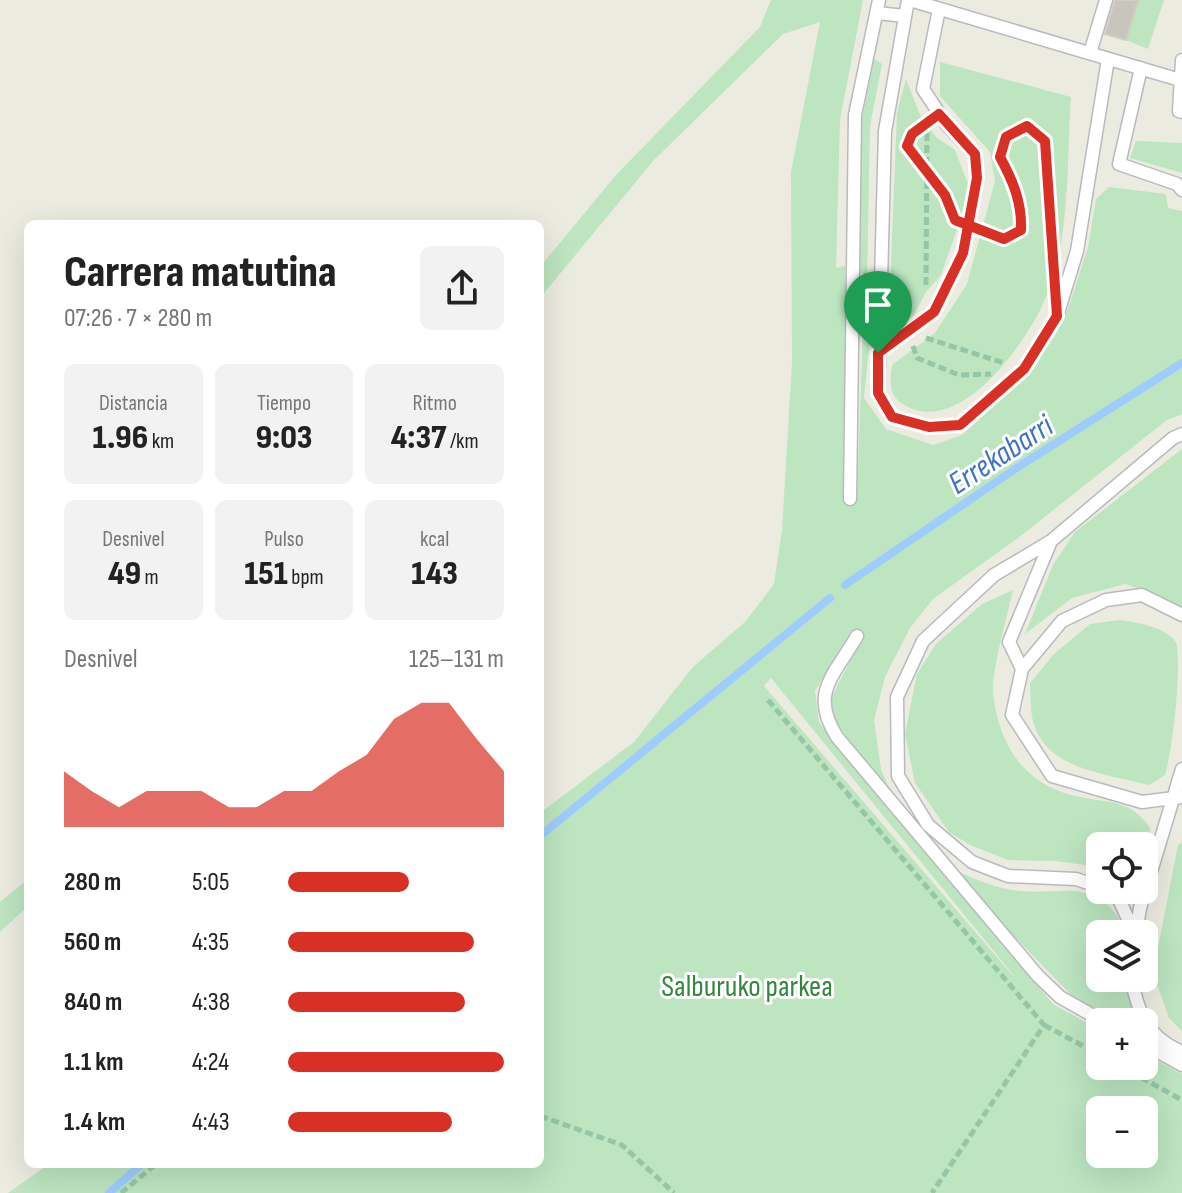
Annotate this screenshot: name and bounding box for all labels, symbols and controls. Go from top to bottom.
text: Carrera matutina [64,246,337,299]
button: share [420,246,504,330]
pin [844,271,912,353]
icon: arrive [856,283,900,327]
text: 07:26 · 7 × 280 m [64,303,212,334]
text: Distancia [99,390,168,417]
text: Tiempo [257,390,311,417]
text: Ritmo [413,390,457,417]
water label: Errekabarri [941,406,1061,503]
text: 1.96 [92,417,148,458]
text: 9:03 [255,417,313,458]
text: 4:37 [391,417,446,458]
text: km [148,428,174,455]
text: /km [446,428,479,455]
text: Desnivel [102,526,165,553]
text: Pulso [264,526,304,553]
text: kcal [420,526,449,553]
text: 49 [108,553,141,594]
text: 151 [244,553,288,594]
text: 143 [411,553,458,594]
text: m [141,564,159,591]
text: bpm [288,564,324,591]
text: Desnivel [64,644,138,675]
text: 125–131 m [409,644,504,675]
map controls [1086,832,1158,1168]
button: locate [1086,832,1158,904]
text: 280 m [64,867,121,898]
text: 5:05 [192,867,229,898]
button: layers [1086,920,1158,992]
text: 560 m [64,927,121,958]
text: 4:35 [192,927,229,958]
park label: Salburuko parkea [661,969,833,1005]
text: 840 m [64,987,122,1018]
text: 4:38 [192,987,230,1018]
button: + [1086,1008,1158,1080]
text: 1.1 km [64,1047,123,1078]
text: 4:24 [192,1047,229,1078]
button: − [1086,1096,1158,1168]
text: 1.4 km [64,1107,125,1138]
text: 4:43 [192,1107,230,1138]

